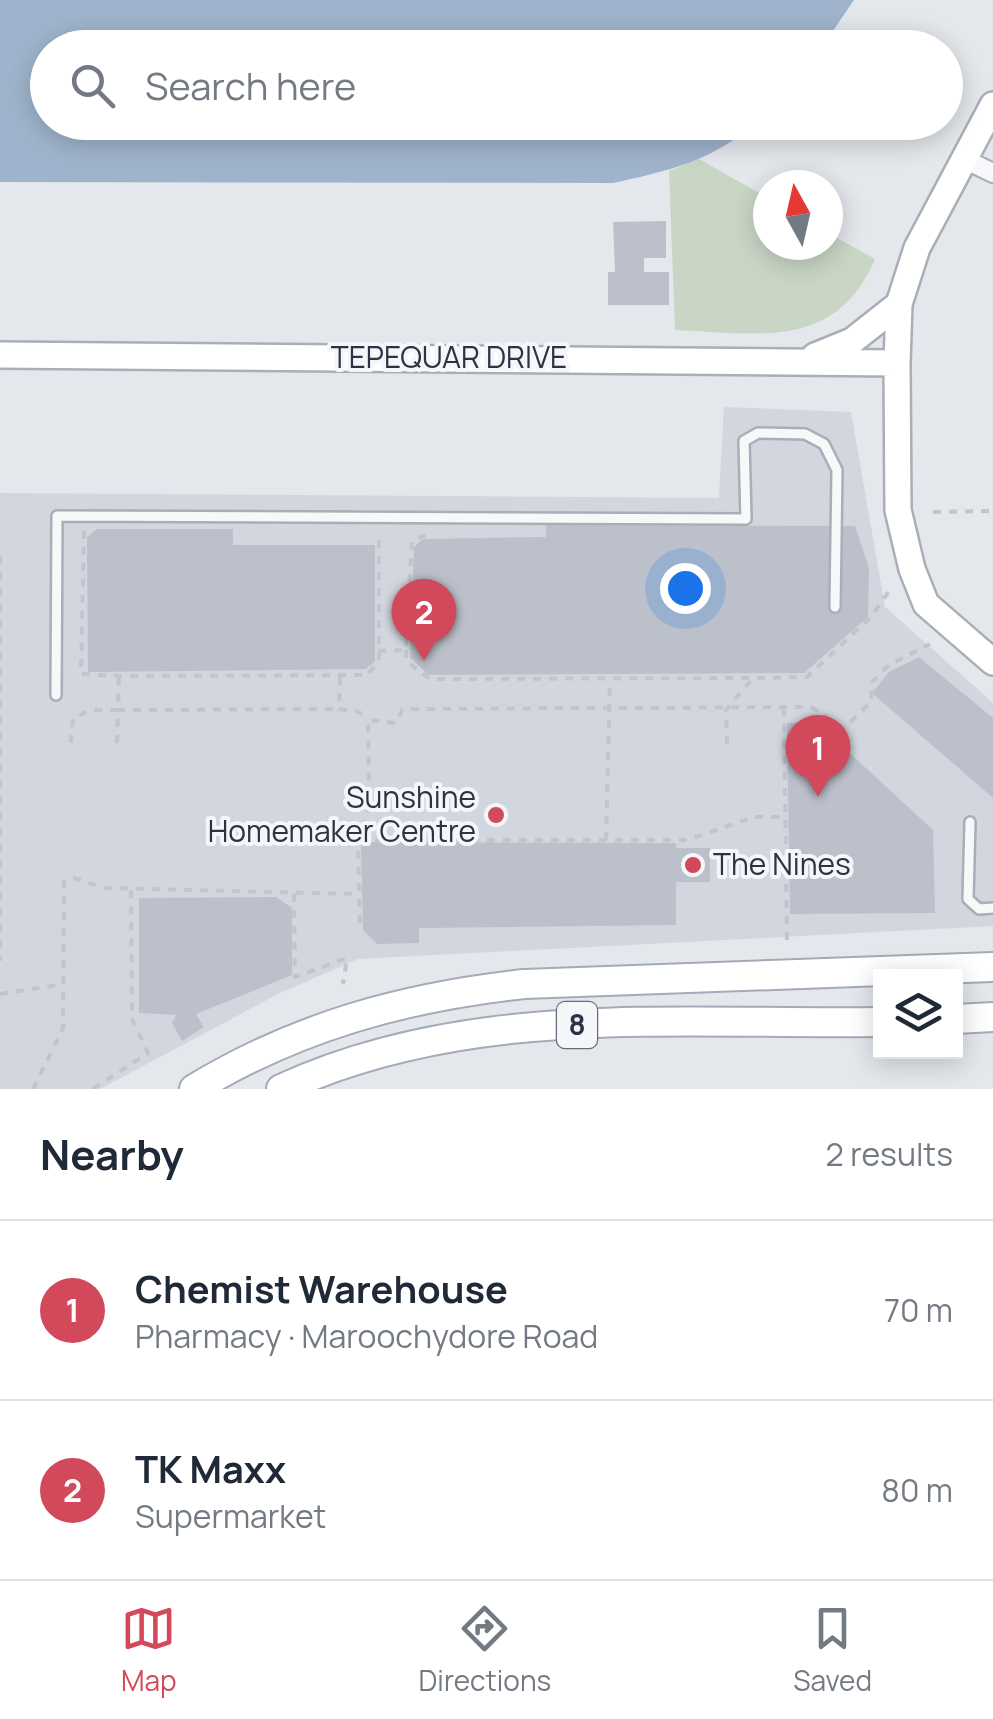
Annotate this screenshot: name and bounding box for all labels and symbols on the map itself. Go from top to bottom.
north arrow [753,170,843,260]
street label: TEPEQUAR DRIVE [331,336,567,377]
your location [660,563,711,614]
pin: 2 [392,578,456,661]
pin: 1 [786,714,850,797]
place label: Sunshine Homemaker Centre [208,776,476,851]
marker: Sunshine Homemaker Centre [485,804,507,826]
place label: The Nines [713,843,851,884]
marker: The Nines [682,854,704,876]
road number: 8 [557,1002,597,1048]

